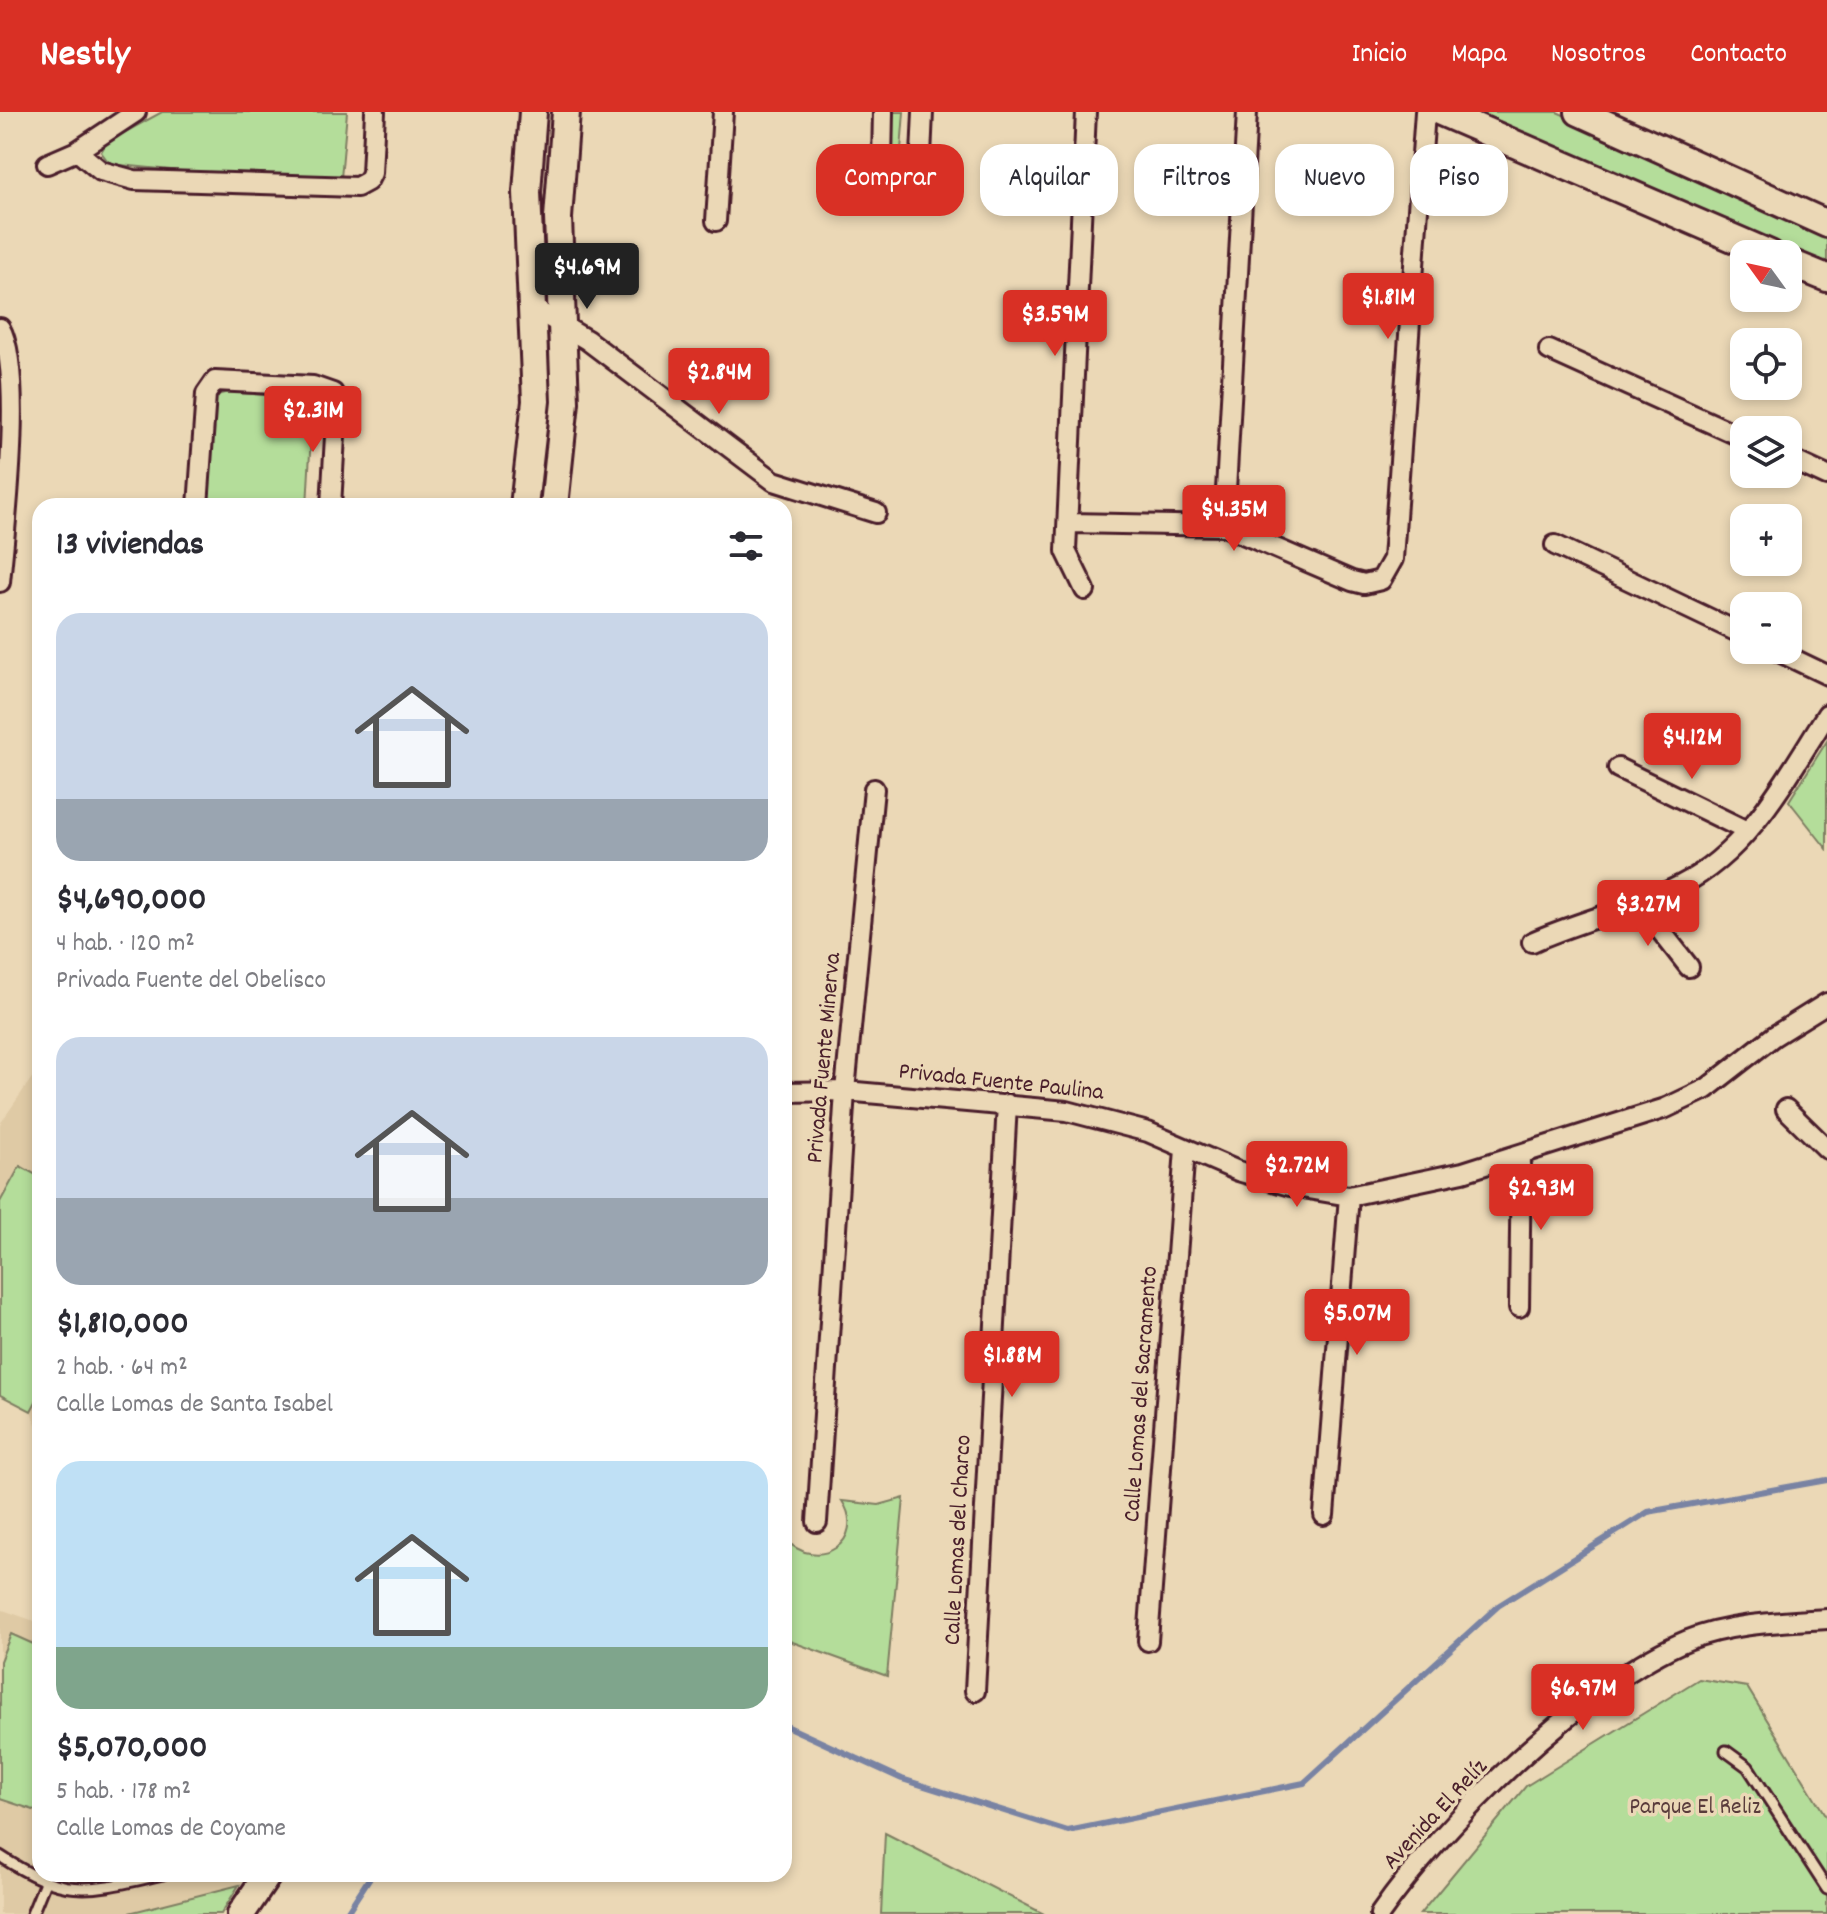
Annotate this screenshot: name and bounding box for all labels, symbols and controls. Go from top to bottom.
text: Nestly [40,29,130,84]
text: Inicio [1352,36,1407,76]
text: Mapa [1451,36,1507,76]
text: Nosotros [1551,36,1646,76]
text: Contacto [1690,36,1787,76]
chip: Comprar [816,144,964,216]
chip: Alquilar [980,144,1118,216]
chip: Filtros [1134,144,1259,216]
chip: Nuevo [1275,144,1394,216]
chip: Piso [1410,144,1508,216]
north arrow [1730,240,1802,312]
map controls [1730,240,1802,664]
pin: $4.69M [522,243,652,311]
text: $4.69M [553,250,621,287]
pin: $1.81M [1323,273,1453,341]
text: $1.81M [1361,280,1415,317]
pin: $3.59M [990,290,1120,358]
text: $3.59M [1021,297,1089,334]
button: locate [1730,328,1802,400]
pin: $2.84M [654,348,784,416]
text: $2.84M [686,355,752,392]
pin: $2.31M [248,386,378,454]
text: $2.31M [282,393,344,430]
button: layers [1730,416,1802,488]
pin: $4.35M [1169,485,1299,553]
text: $4.35M [1200,492,1268,529]
button: + [1730,504,1802,576]
text: 13 viviendas [56,522,204,571]
icon: filters [724,524,768,568]
button: − [1730,592,1802,664]
icon: home [340,665,484,809]
pin: $4.12M [1627,713,1757,781]
text: $4.12M [1662,720,1722,757]
text: $4,690,000 [56,877,207,926]
pin: $3.27M [1583,880,1713,948]
text: $3.27M [1615,887,1681,924]
text: 4 hab. · 120 m² [56,926,195,963]
street label: Privada Fuente Minerva [799,951,851,1165]
text: Privada Fuente del Obelisco [56,963,326,1000]
street label: Privada Fuente Paulina [897,1055,1106,1111]
icon: home [340,1089,484,1233]
pin: $2.72M [1232,1141,1362,1209]
text: $2.72M [1264,1148,1330,1185]
pin: $2.93M [1476,1164,1606,1232]
text: $2.93M [1507,1171,1575,1208]
street label: Calle Lomas del Sacramento [1116,1265,1168,1523]
pin: $5.07M [1292,1289,1422,1357]
text: $5.07M [1323,1296,1391,1333]
text: $1,810,000 [56,1301,189,1350]
pin: $1.88M [947,1331,1077,1399]
text: $1.88M [982,1338,1042,1375]
text: 2 hab. · 64 m² [56,1350,188,1387]
text: Calle Lomas de Santa Isabel [56,1387,333,1424]
street label: Calle Lomas del Charco [937,1434,981,1646]
icon: home [340,1513,484,1657]
pin: $6.97M [1518,1664,1648,1732]
text: $6.97M [1549,1671,1617,1708]
text: $5,070,000 [56,1725,208,1774]
street label: Avenida El Relíz [1376,1752,1496,1878]
text: 5 hab. · 178 m² [56,1774,191,1811]
park label: Parque El Reliz [1629,1791,1761,1825]
text: Calle Lomas de Coyame [56,1811,286,1848]

